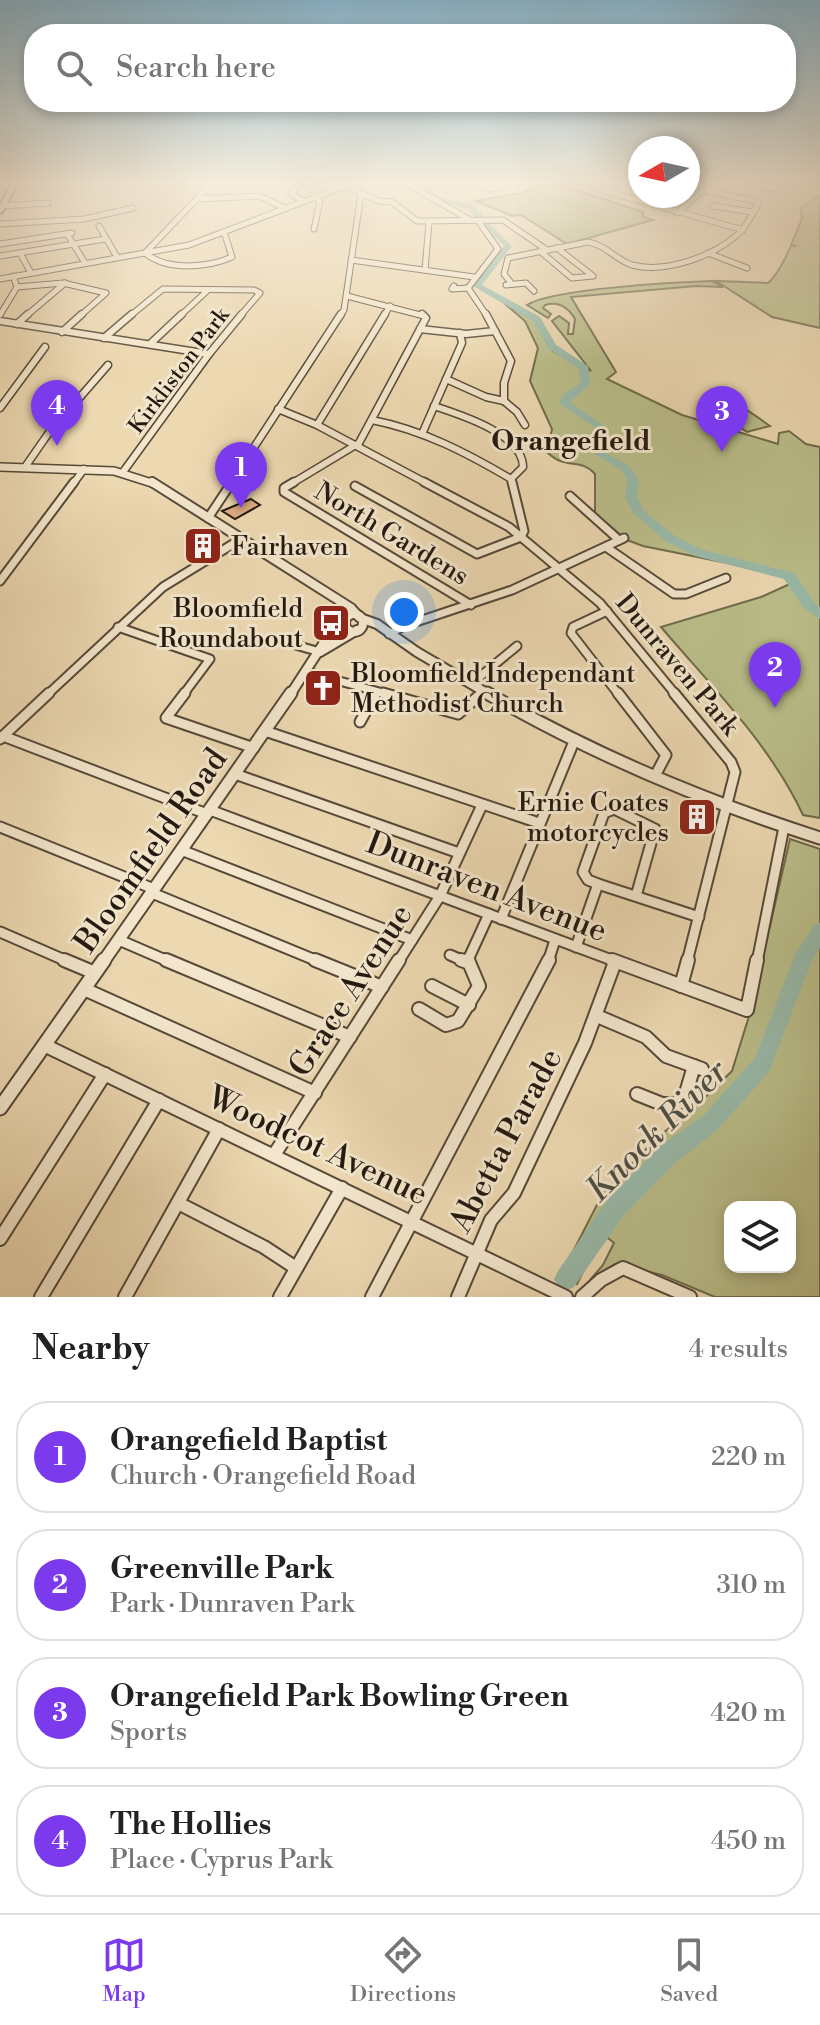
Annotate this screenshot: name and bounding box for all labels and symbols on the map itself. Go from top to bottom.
north arrow [628,136,700,208]
street label: Kirkliston Park [123,301,236,439]
pin: 4 [31,380,83,446]
pin: 3 [696,386,748,452]
district label: Orangefield [491,424,651,459]
pin: 1 [215,442,267,508]
street label: North Gardens [309,475,474,592]
building icon: Fairhaven [182,525,224,567]
place label: Fairhaven [231,531,349,563]
street label: Dunraven Park [609,587,747,743]
your location [384,592,424,632]
place label: Bloomfield Roundabout [159,593,303,655]
bus stop icon: Bloomfield Roundabout [310,602,352,644]
pin: 2 [749,642,801,708]
place label: Bloomfield Independant Methodist Church [350,658,635,720]
church icon: Bloomfield Independant Methodist Church [302,667,344,709]
street label: Bloomfield Road [65,741,236,961]
place label: Ernie Coates motorcycles [518,787,669,849]
building icon: Ernie Coates motorcycles [676,796,718,838]
street label: Dunraven Avenue [361,823,613,951]
street label: Grace Avenue [280,897,421,1084]
street label: Abetta Parade [440,1042,571,1240]
water label: Knock River [578,1051,738,1211]
street label: Woodcot Avenue [200,1077,434,1214]

